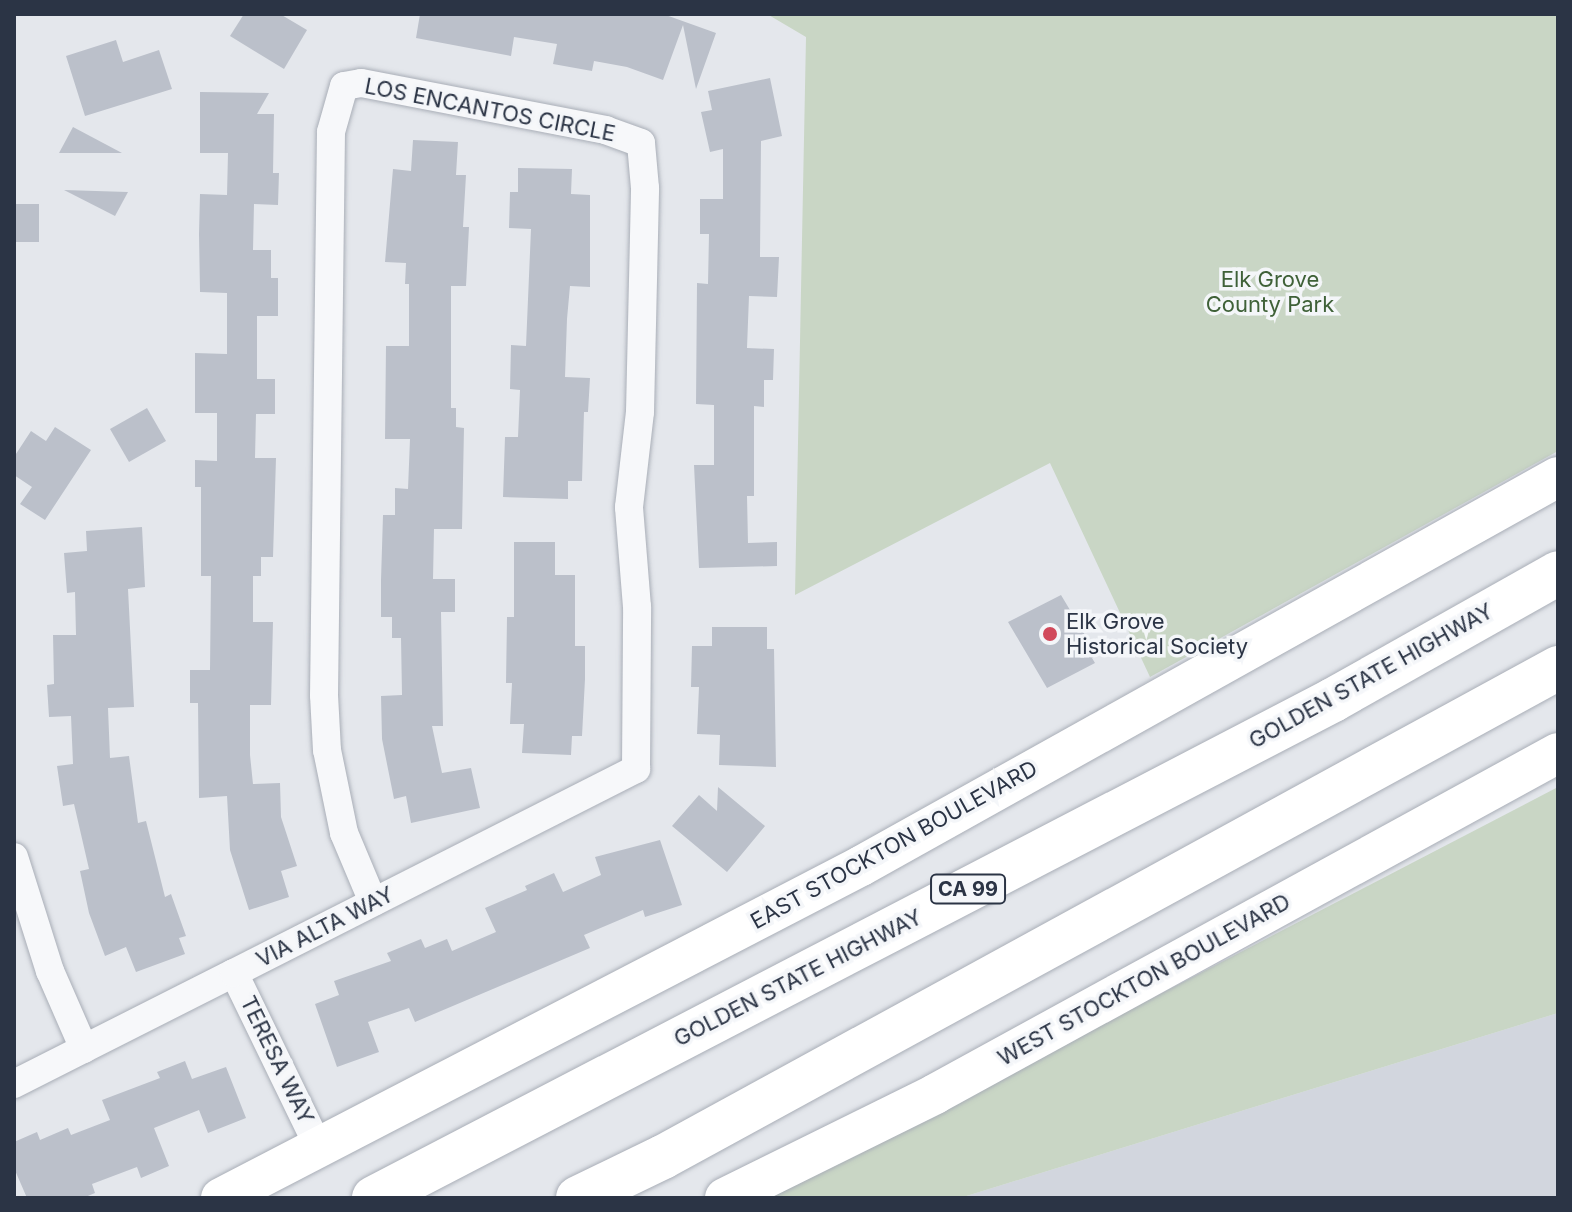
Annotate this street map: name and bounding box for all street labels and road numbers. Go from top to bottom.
street label: LOS ENCANTOS CIRCLE [362,73,618,147]
street label: GOLDEN STATE HIGHWAY [1244,598,1498,754]
street label: EAST STOCKTON BOULEVARD [746,755,1042,935]
road number: CA 99 [930,873,1006,905]
street label: VIA ALTA WAY [252,881,398,973]
street label: WEST STOCKTON BOULEVARD [993,888,1295,1072]
street label: GOLDEN STATE HIGHWAY [670,904,926,1052]
street label: TERESA WAY [235,992,319,1128]

